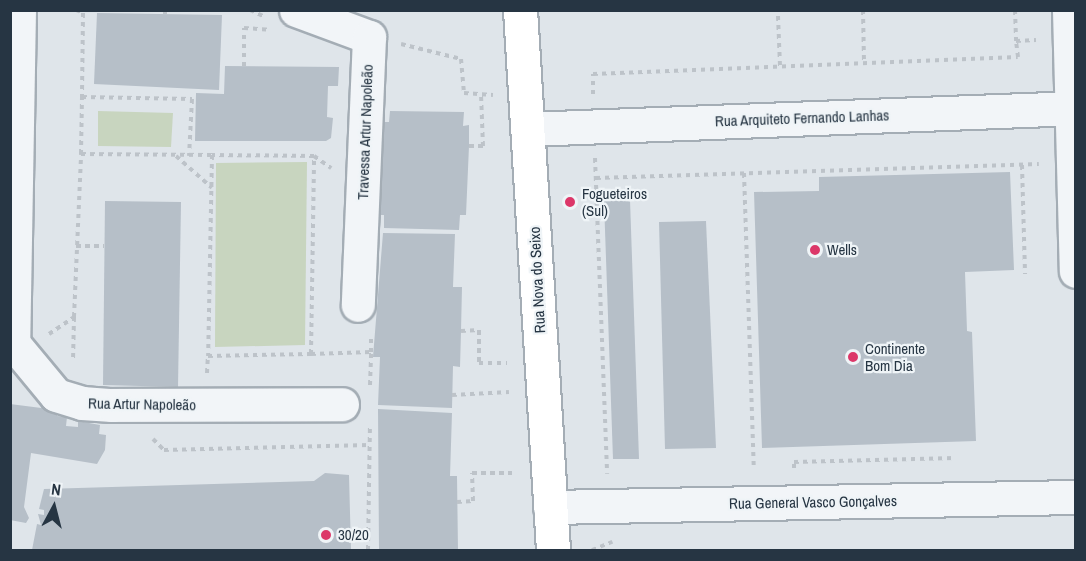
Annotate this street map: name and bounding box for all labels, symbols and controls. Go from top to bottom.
street label: Travessa Artur Napoleão [354,64,376,200]
street label: Rua Arquiteto Fernando Lanhas [714,106,890,130]
place label: Fogueteiros (Sul) [582,184,647,219]
marker: Fogueteiros (Sul) [563,195,577,209]
street label: Rua Nova do Seixo [525,226,549,334]
place label: Wells [827,241,857,259]
marker: Wells [808,243,822,257]
place label: Continente Bom Dia [865,339,925,374]
marker: Continente Bom Dia [846,350,860,364]
street label: Rua Artur Napoleão [87,394,197,414]
north arrow [24,477,84,537]
text: N [50,478,62,501]
street label: Rua General Vasco Gonçalves [729,492,897,512]
place label: 30/20 [338,526,369,544]
marker: 30/20 [319,528,333,542]

